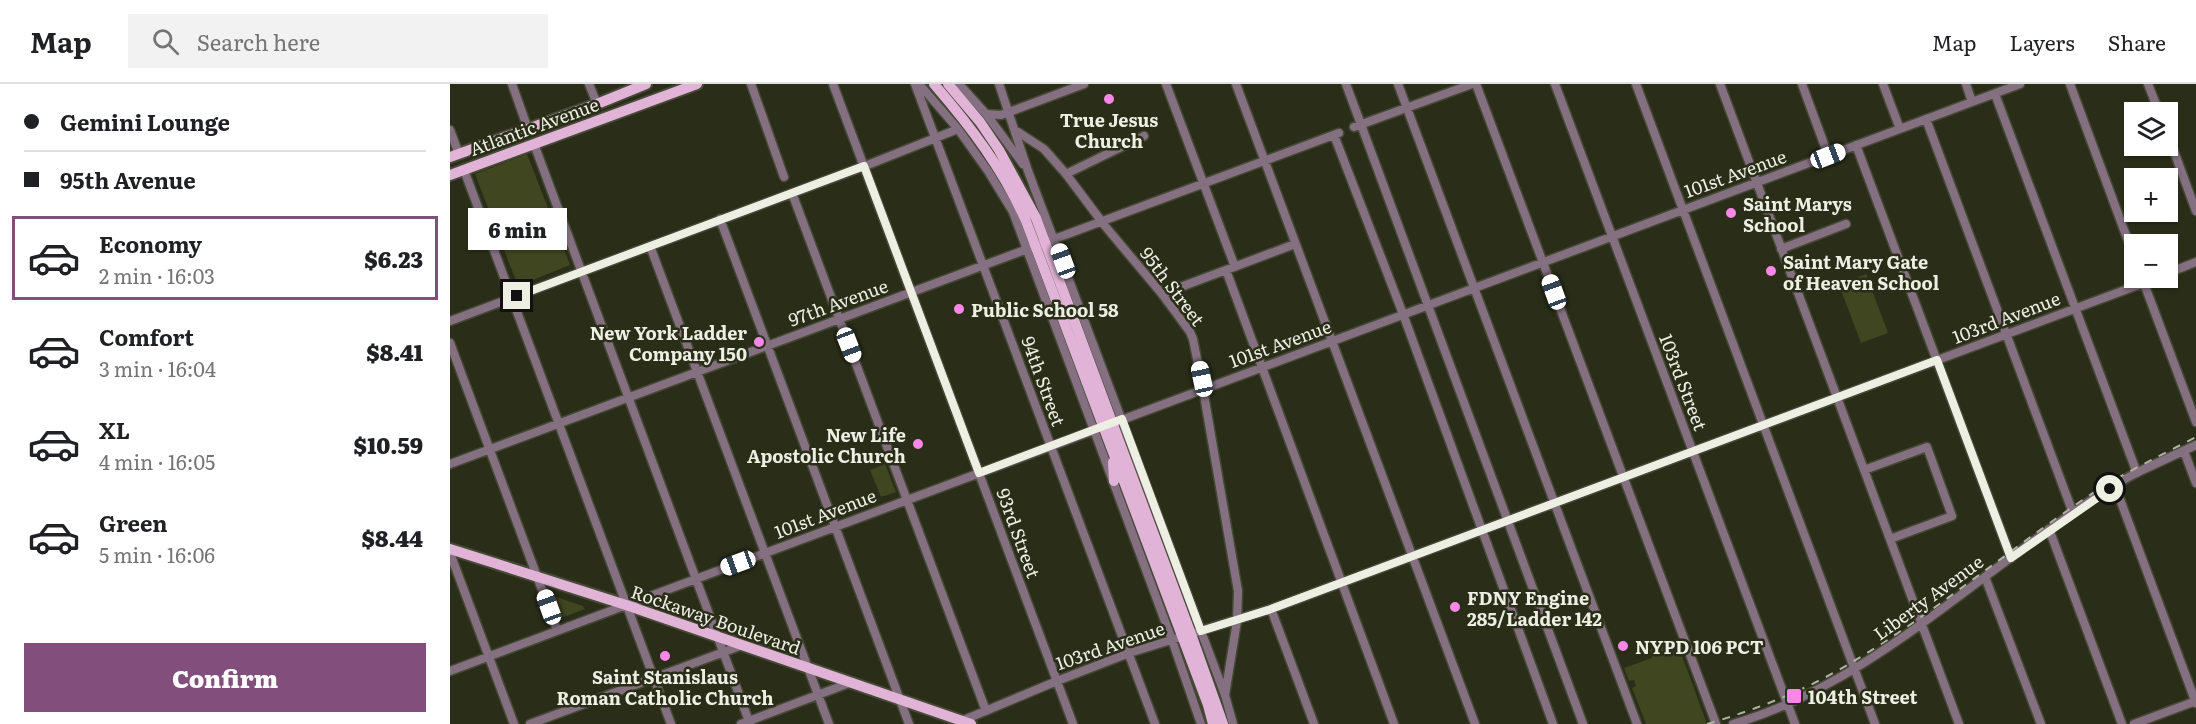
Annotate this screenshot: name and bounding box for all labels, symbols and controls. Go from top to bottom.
search box [128,14,548,68]
text: Map [30,20,92,62]
icon: search [149,25,182,58]
text: Search here [197,25,320,58]
text: Map [1932,26,1977,57]
text: Layers [2010,26,2075,57]
text: Share [2108,26,2166,57]
street label: Atlantic Avenue [466,90,602,162]
marker: True Jesus Church [1102,92,1116,106]
map controls [2124,102,2178,288]
button: layers [2124,102,2178,156]
text: Gemini Lounge [60,105,230,138]
place label: True Jesus Church [1060,106,1158,154]
car [1808,141,1848,171]
street label: 101st Avenue [1680,142,1790,204]
text: 95th Avenue [60,163,196,196]
button: + [2124,168,2178,222]
place label: Saint Marys School [1743,190,1852,238]
marker: Saint Marys School [1724,206,1738,220]
callout: 6 min [467,209,566,251]
text: 6 min [488,214,547,244]
text: Economy [99,227,202,260]
icon: car [27,231,81,285]
button: − [2124,234,2178,288]
car [1048,241,1078,281]
street label: 95th Street [1134,241,1212,332]
text: $6.23 [364,242,423,275]
place label: Saint Mary Gate of Heaven School [1783,248,1940,296]
text: 2 min · 16:03 [99,260,215,290]
marker: Saint Mary Gate of Heaven School [1764,264,1778,278]
street label: 97th Avenue [784,271,892,333]
car [1539,272,1569,312]
route end [503,282,530,309]
street label: 103rd Avenue [1948,284,2064,350]
place label: Public School 58 [971,296,1119,323]
marker: Public School 58 [952,302,966,316]
street label: 101st Avenue [1225,312,1335,374]
place label: New York Ladder Company 150 [590,319,747,367]
text: Comfort [99,320,194,353]
icon: car [27,324,81,378]
car [834,325,864,365]
street label: 103rd Street [1653,330,1715,435]
street label: 94th Street [1015,332,1073,430]
text: $8.41 [366,335,423,368]
marker: New York Ladder Company 150 [752,335,766,349]
text: 3 min · 16:04 [99,353,216,383]
car [1189,360,1215,398]
text: XL [99,413,130,446]
icon: car [27,417,81,471]
place label: New Life Apostolic Church [747,421,906,469]
text: $10.59 [354,428,423,461]
marker: New Life Apostolic Church [911,437,925,451]
text: 4 min · 16:05 [99,446,215,476]
route start [2096,475,2123,502]
street label: 101st Avenue [770,481,880,545]
street label: 93rd Street [990,484,1048,582]
text: Green [99,506,168,539]
icon: car [27,510,81,564]
text: $8.44 [362,521,423,554]
text: 5 min · 16:06 [99,539,215,569]
car [718,548,758,578]
street label: Liberty Avenue [1867,548,1989,646]
street label: Rockaway Boulevard [628,577,804,661]
place label: FDNY Engine 285/Ladder 142 [1467,584,1602,632]
car [534,587,564,627]
marker: FDNY Engine 285/Ladder 142 [1448,600,1462,614]
street label: 103rd Avenue [1052,614,1168,676]
place label: NYPD 106 PCT [1635,633,1764,660]
marker: NYPD 106 PCT [1616,639,1630,653]
button: Confirm [24,643,426,712]
marker: Saint Stanislaus Roman Catholic Church [658,649,672,663]
place label: Saint Stanislaus Roman Catholic Church [556,663,774,711]
place label: 104th Street [1808,683,1918,710]
marker: 104th Street [1785,687,1803,705]

